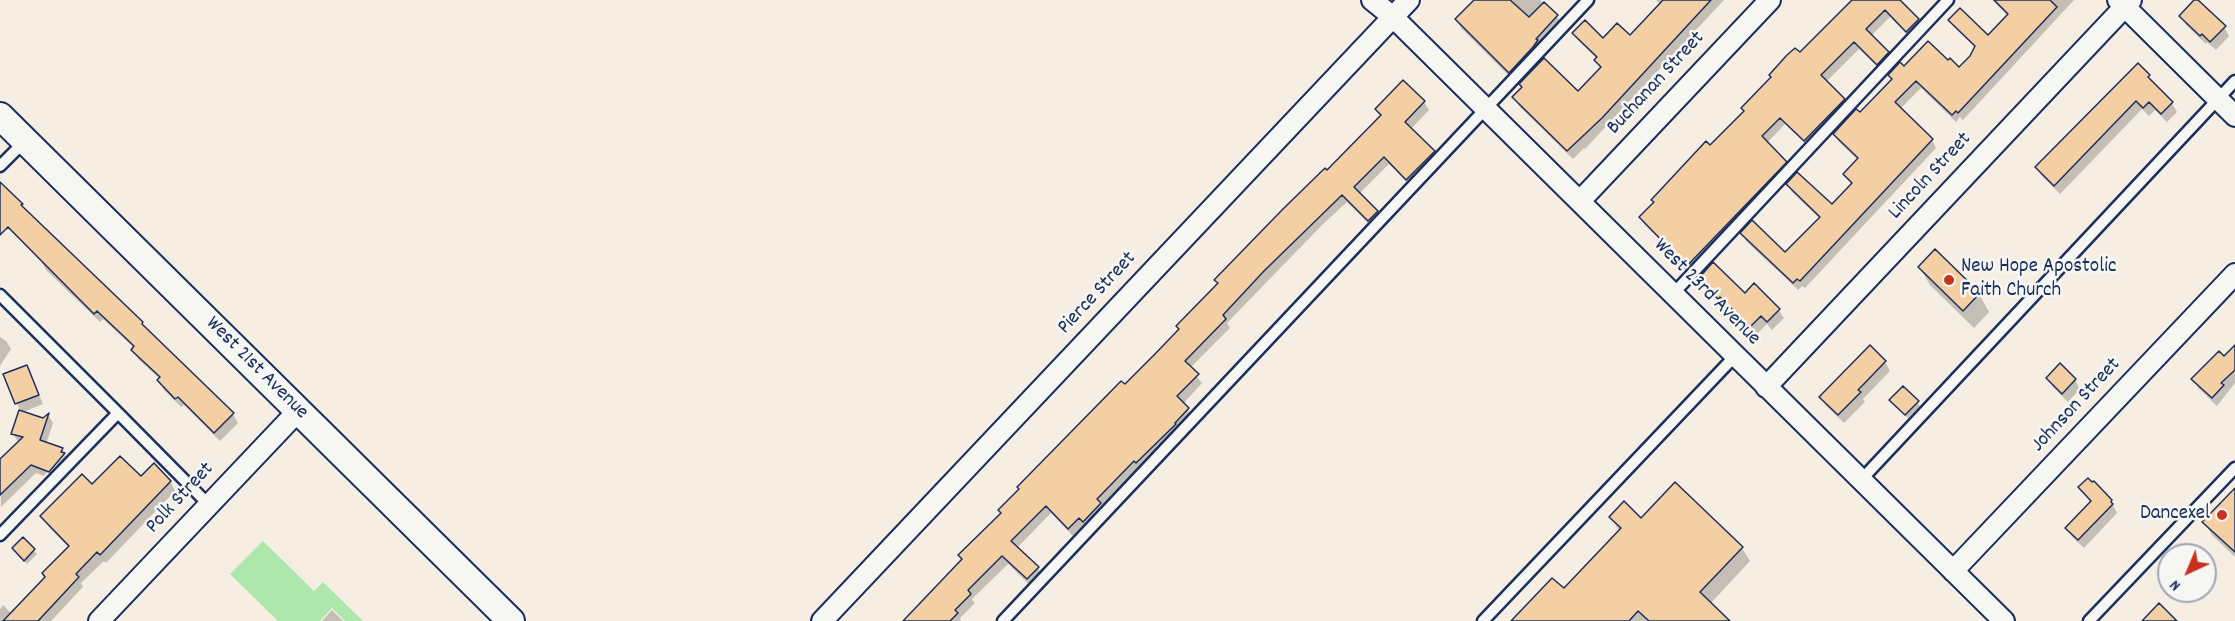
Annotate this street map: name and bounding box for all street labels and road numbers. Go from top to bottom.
street label: Buchanan Street [1603,27,1711,141]
street label: Lincoln Street [1884,128,1978,226]
street label: West 23rd Avenue [1647,234,1765,352]
street label: Pierce Street [1053,247,1143,341]
street label: West 21st Avenue [199,312,313,426]
street label: Johnson Street [2027,354,2127,458]
street label: Polk Street [142,458,220,540]

